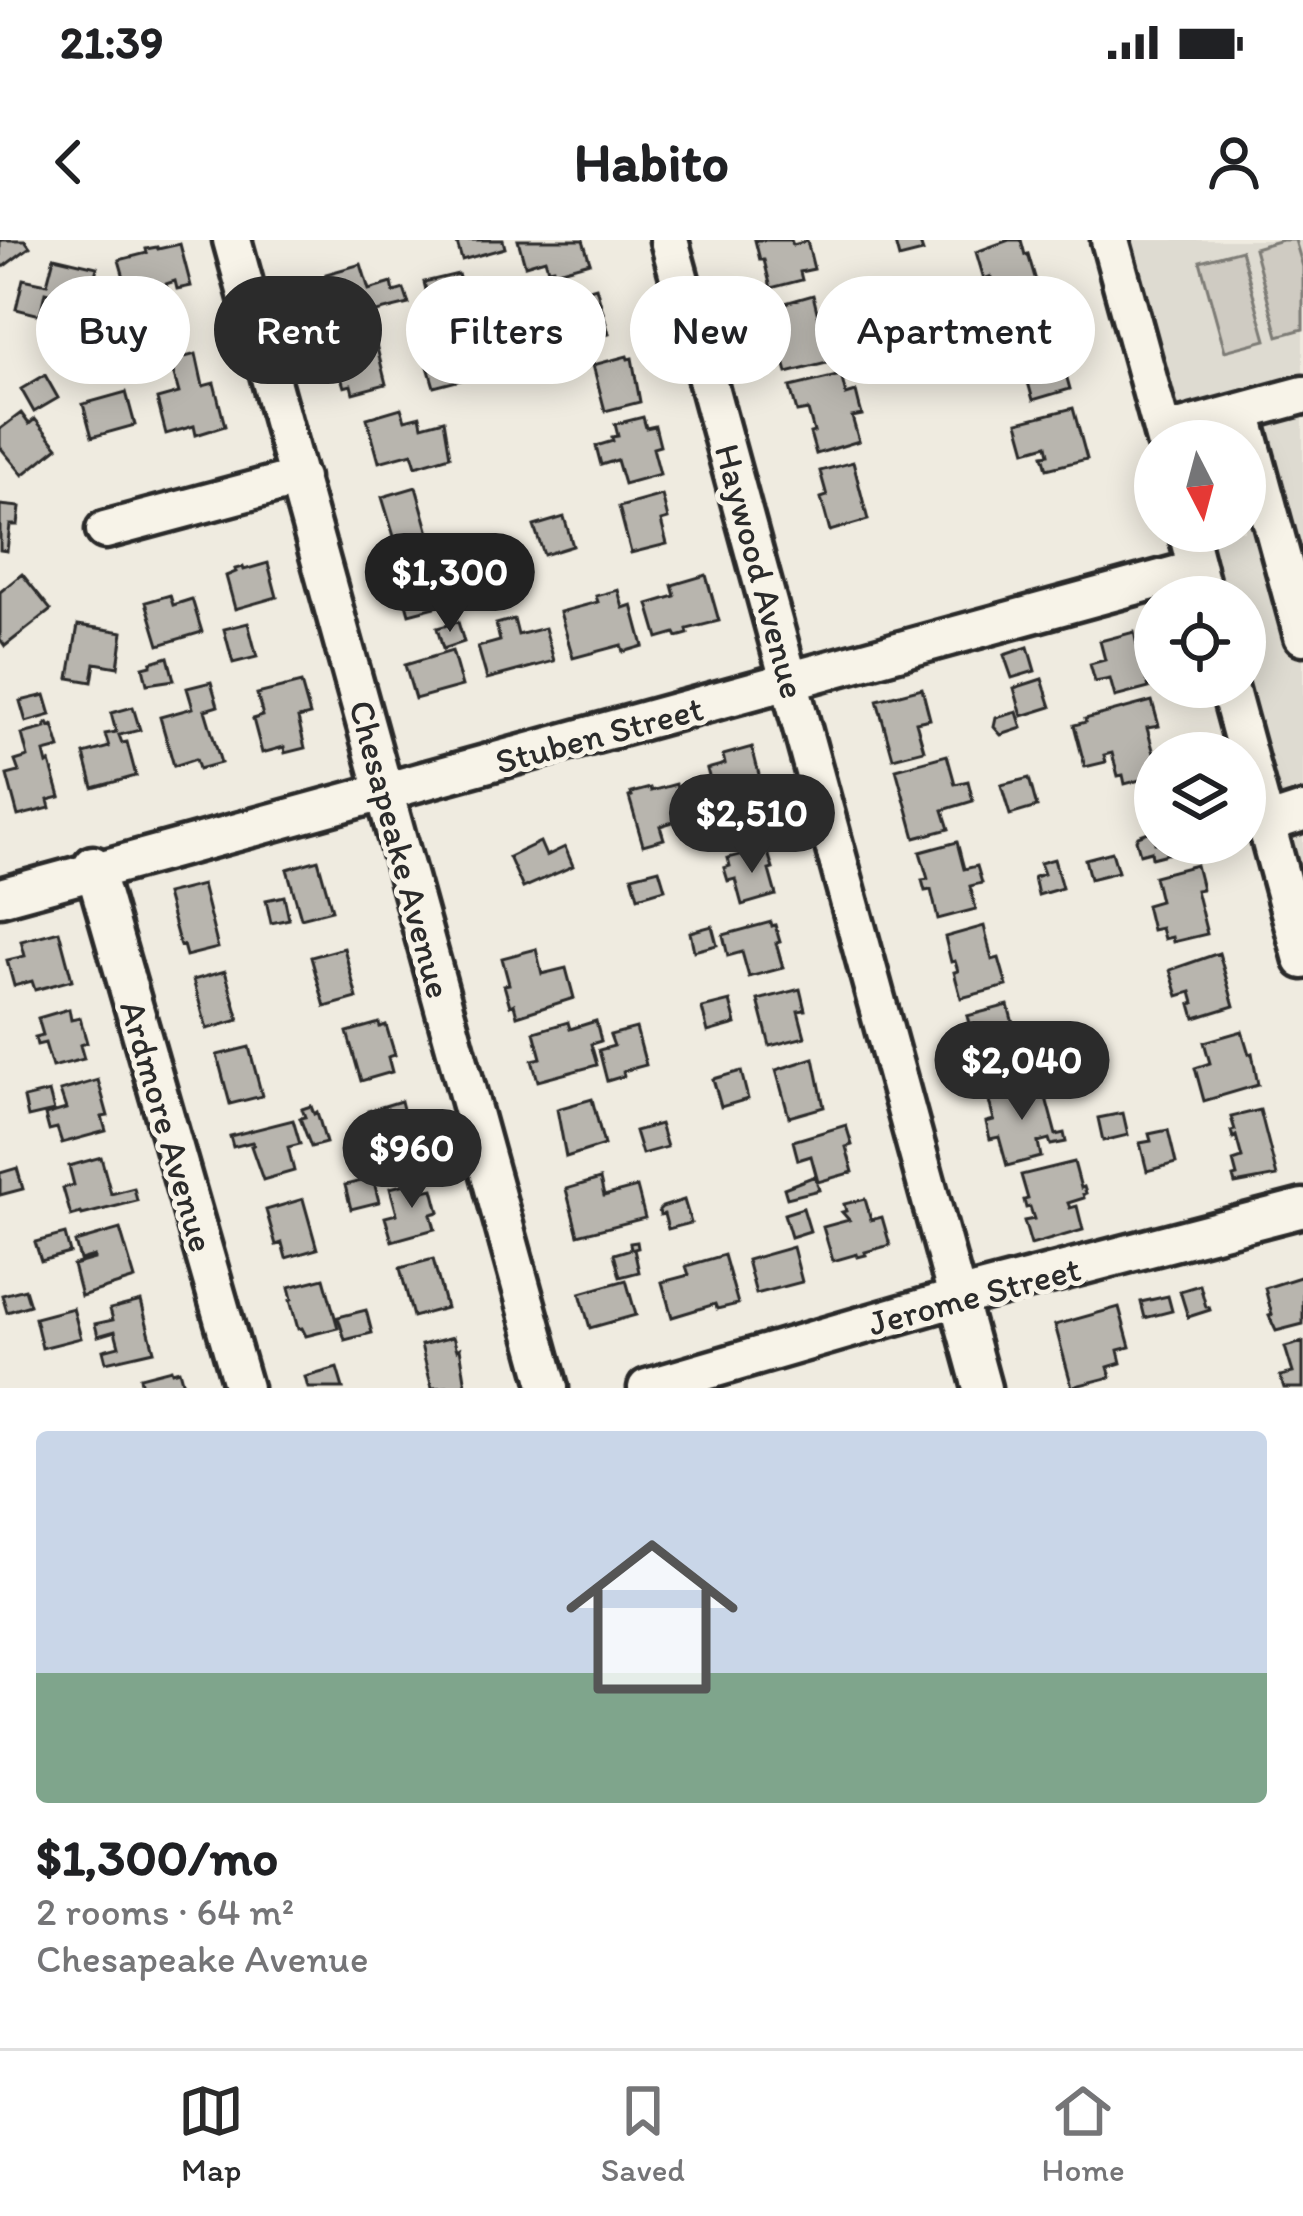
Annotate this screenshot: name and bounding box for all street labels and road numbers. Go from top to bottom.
street label: Haywood Avenue [706,439,815,703]
street label: Stuben Street [490,686,708,783]
street label: Chesapeake Avenue [340,695,461,1003]
street label: Ardmore Avenue [111,996,224,1257]
street label: Jerome Street [863,1247,1085,1344]

